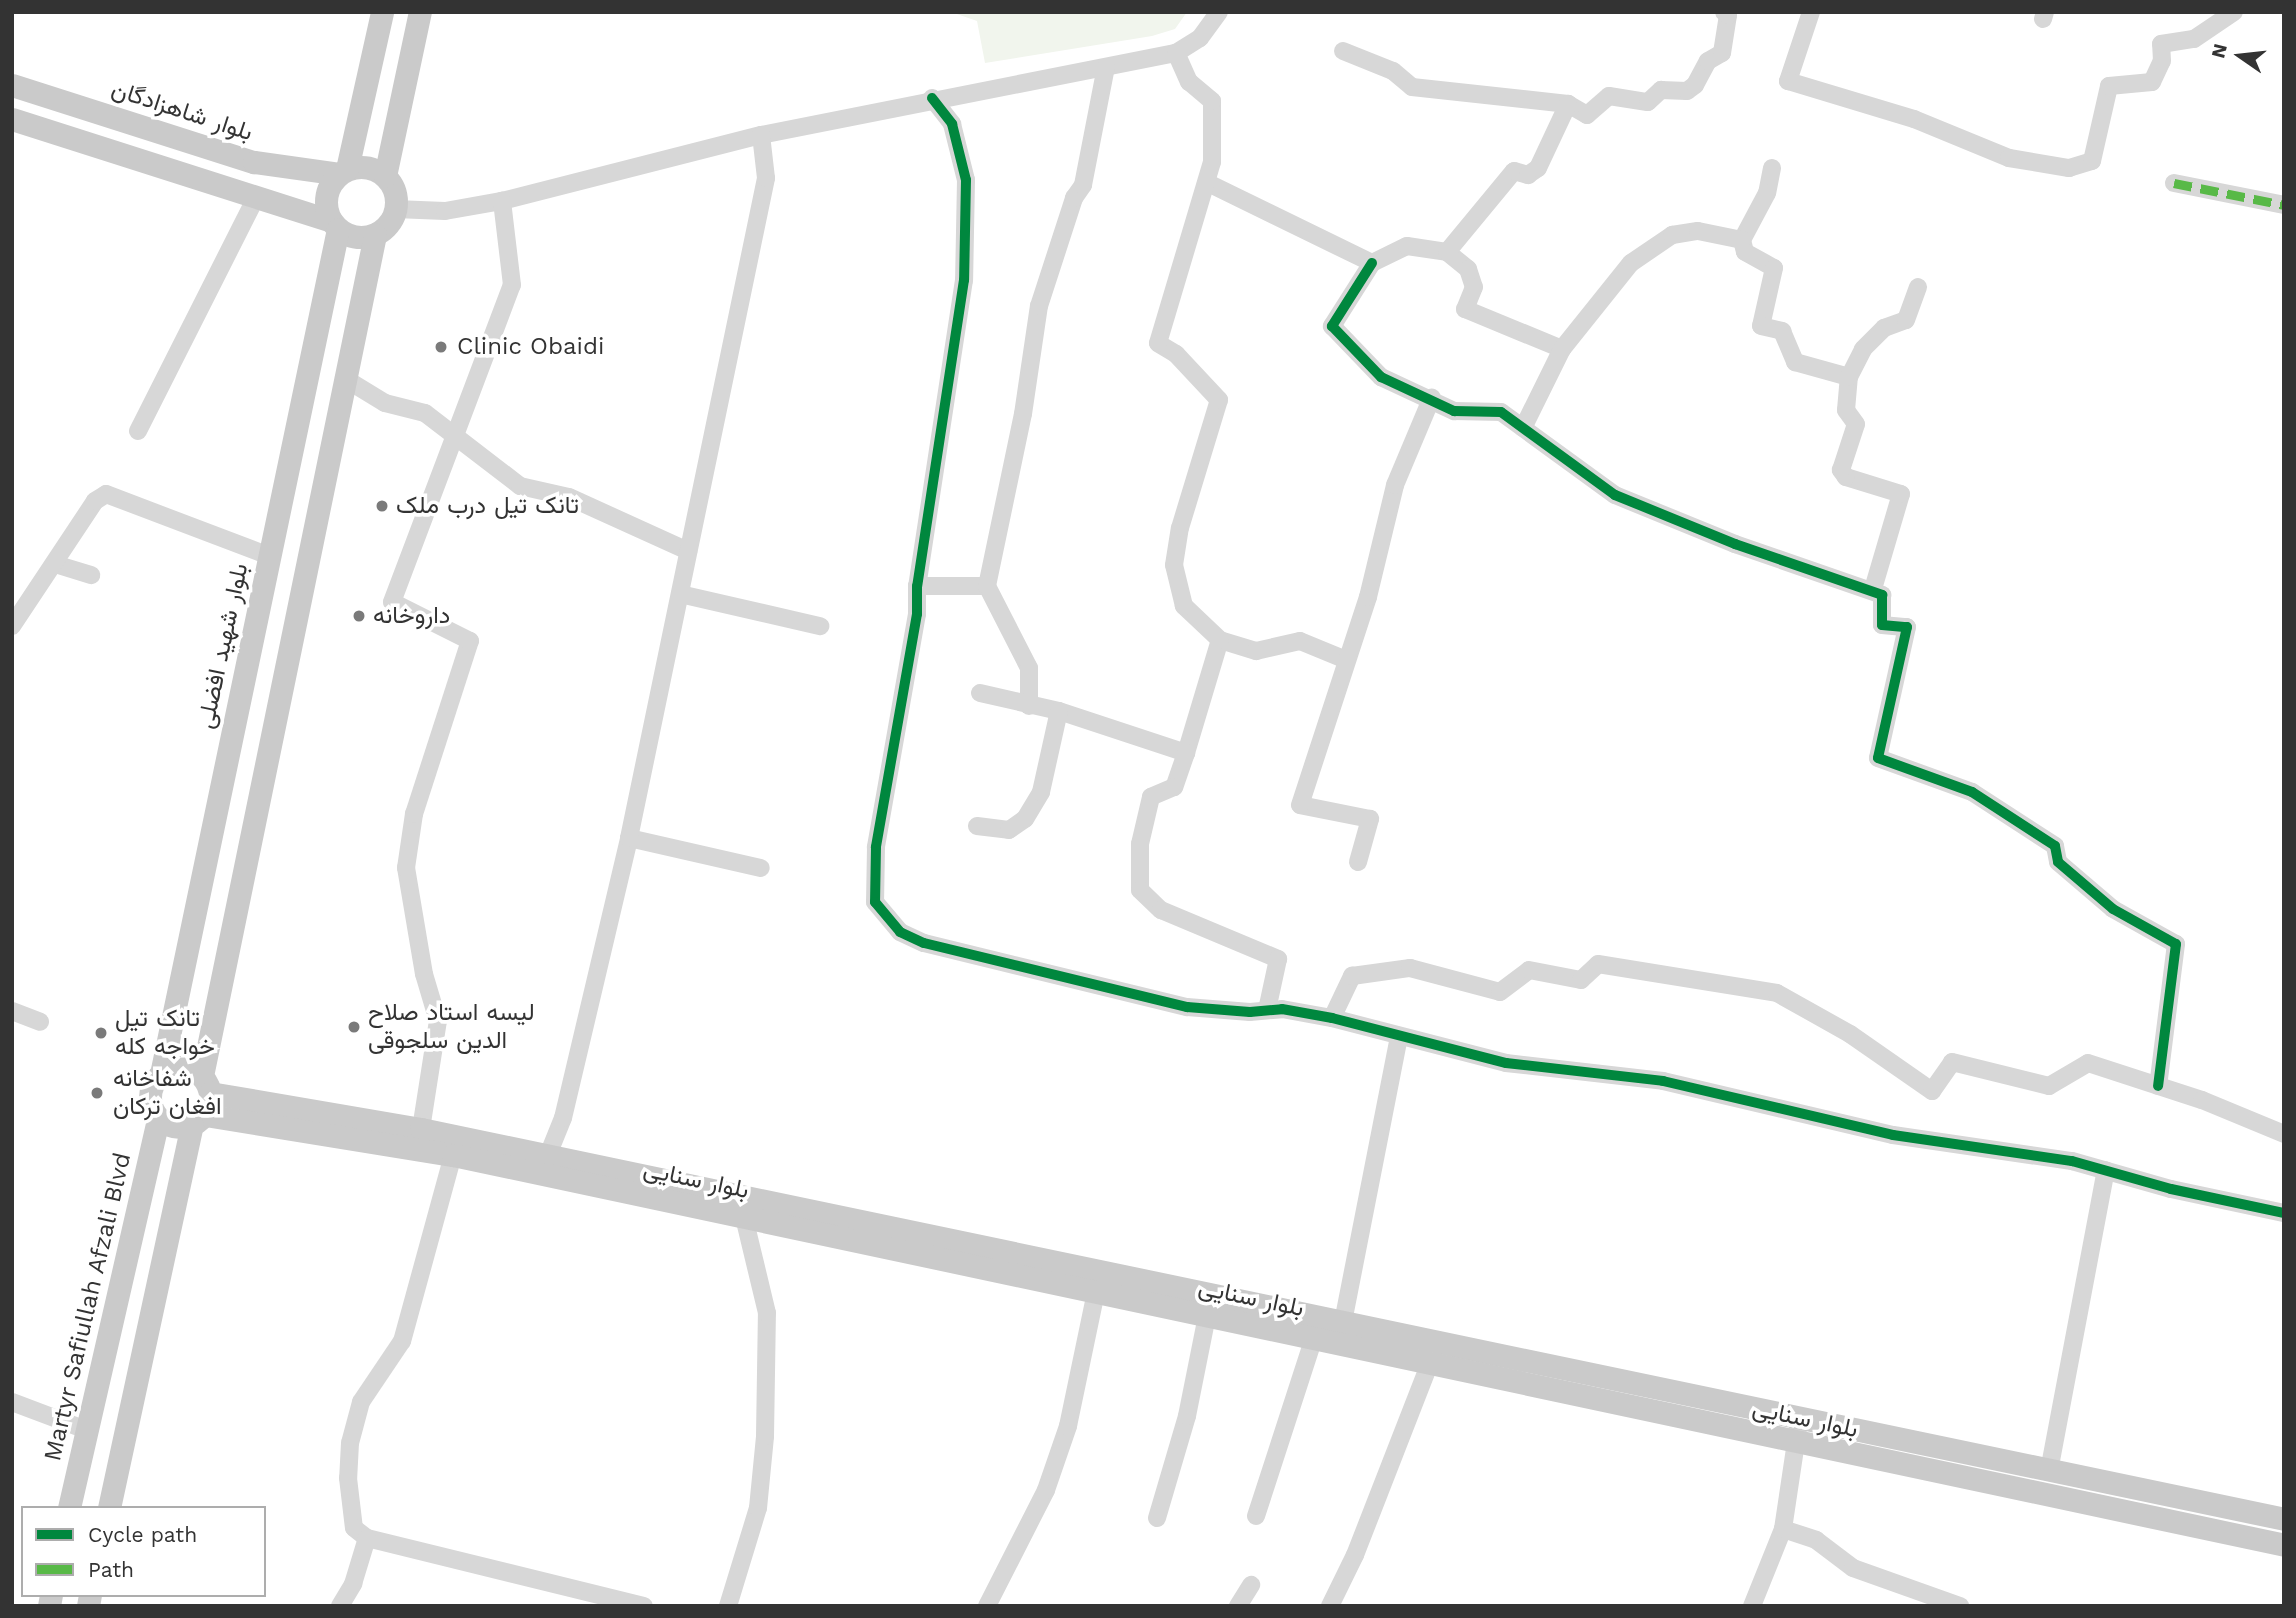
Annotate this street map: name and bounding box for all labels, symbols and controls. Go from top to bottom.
north arrow [2205,21,2275,91]
text: N [2206,41,2232,60]
street label: بلوار شاهزادگان [108,75,256,147]
place label: Clinic Obaidi [457,333,604,361]
marker: Clinic Obaidi [431,337,451,357]
place label: تانک تیل درب ملک [396,492,579,520]
marker: تانک تیل درب ملک [374,498,390,514]
street label: بلوار شهید افضلی [191,561,255,731]
place label: داروخانه [373,602,450,630]
marker: داروخانه [351,608,367,624]
place label: لیسه استاد صلاح الدین سلجوقی [368,999,535,1055]
place label: تانک تیل خواجه کله [115,1005,215,1061]
marker: لیسه استاد صلاح الدین سلجوقی [346,1019,362,1035]
marker: تانک تیل خواجه کله [93,1025,109,1041]
place label: شفاخانه افغان ترکان [113,1065,222,1121]
marker: شفاخانه افغان ترکان [87,1083,107,1103]
street label: Martyr Safiullah Afzali Blvd [38,1149,138,1465]
street label: بلوار سنایی [641,1155,751,1205]
street label: بلوار سنایی [1196,1273,1306,1323]
street label: بلوار سنایی [1750,1394,1860,1444]
legend [21,1506,266,1597]
text: Cycle path [88,1522,197,1547]
text: Path [88,1557,134,1582]

